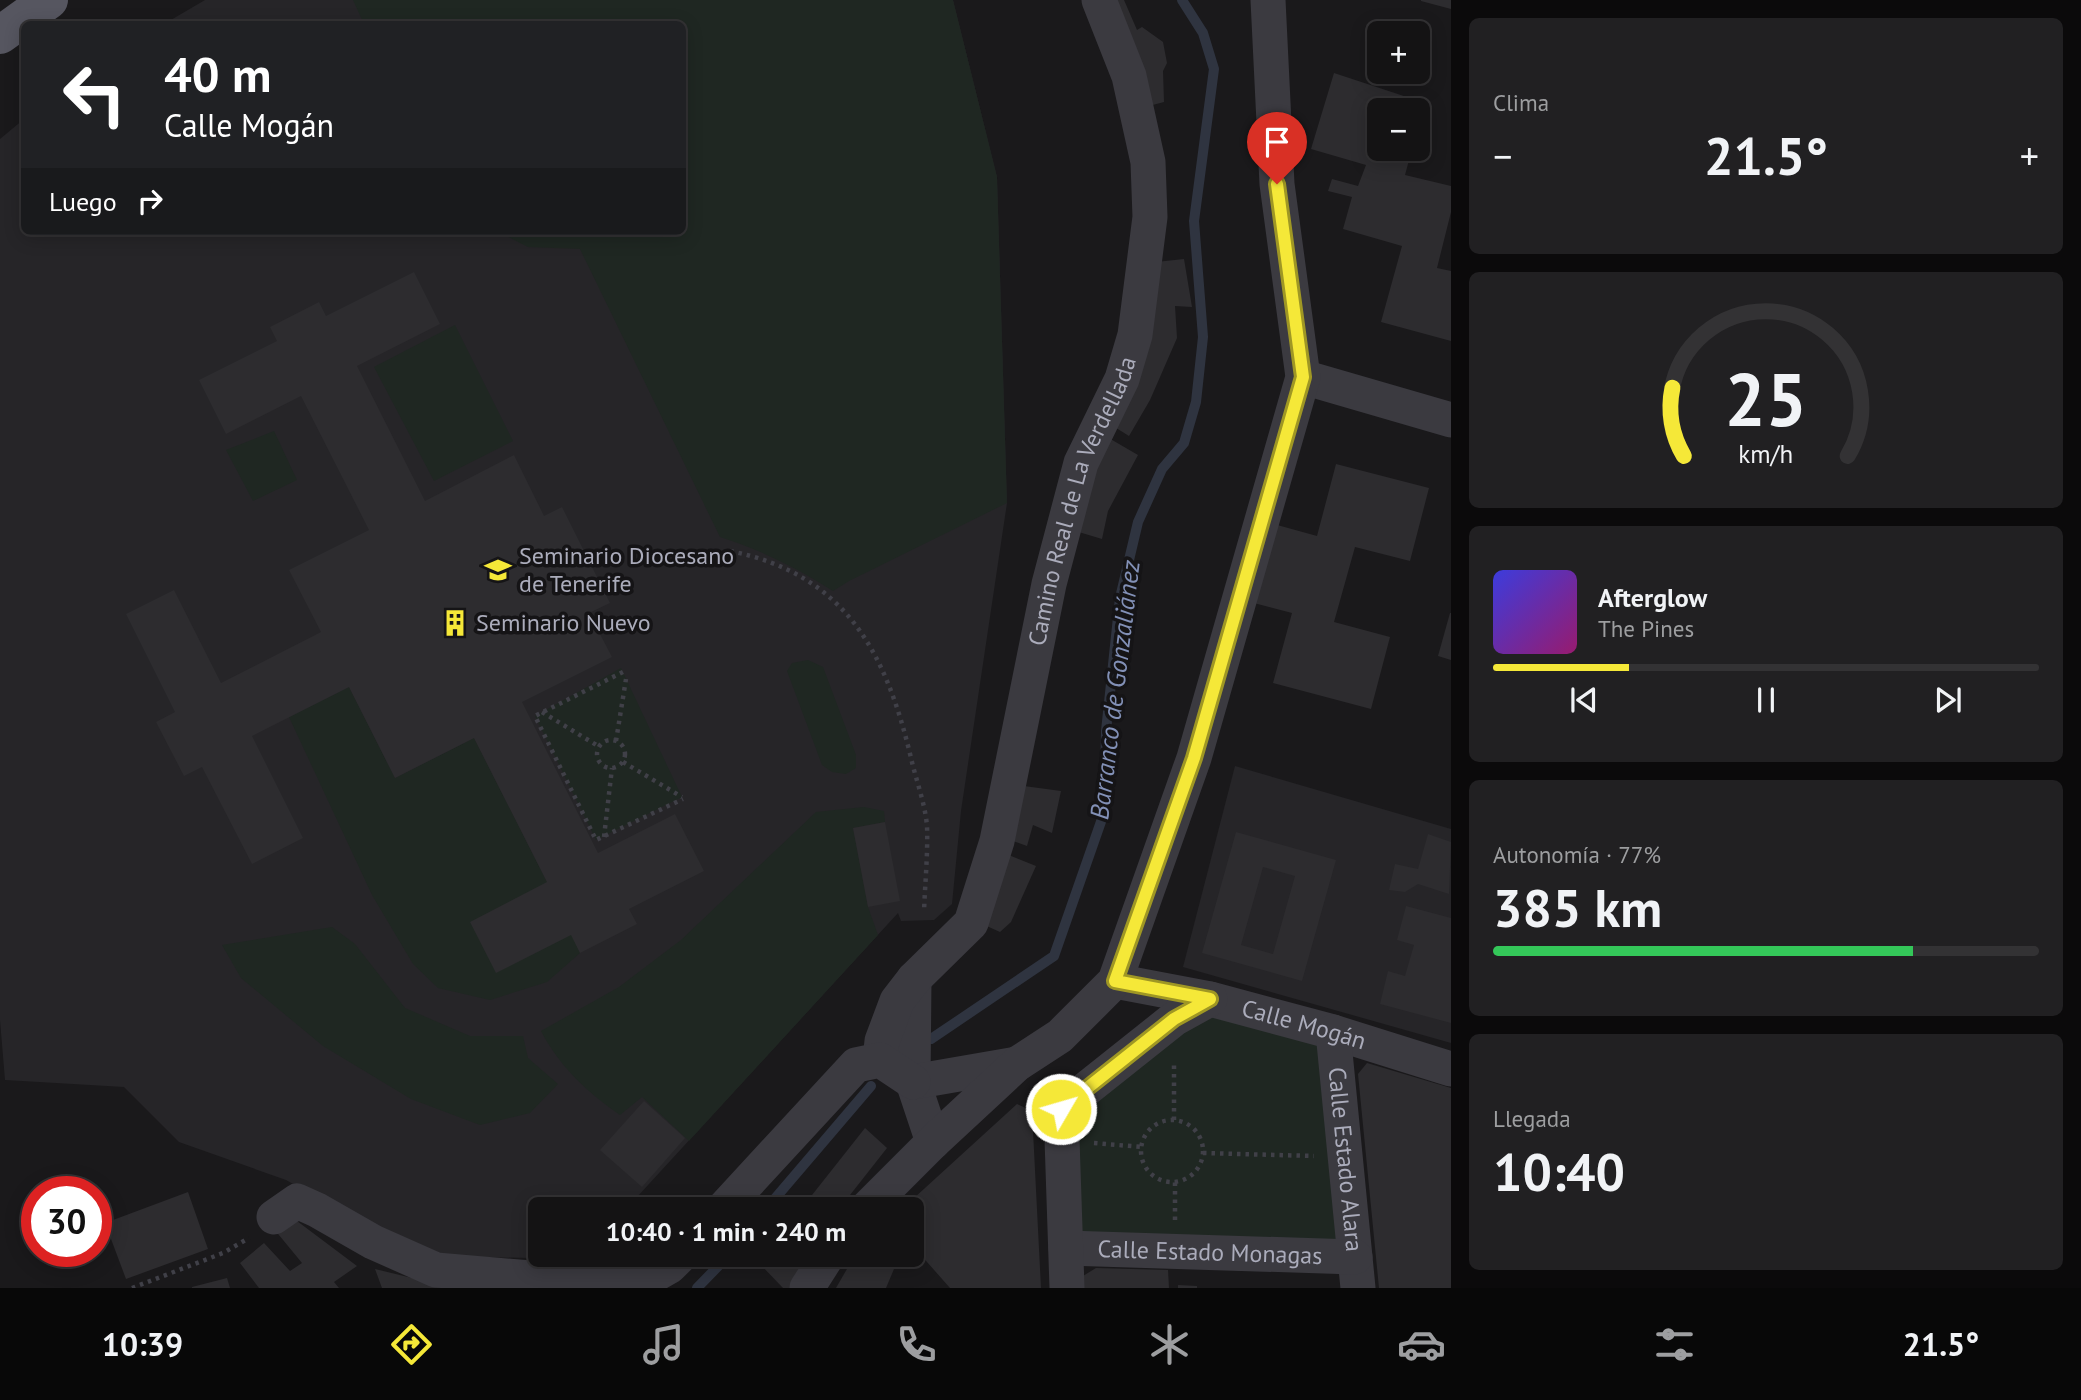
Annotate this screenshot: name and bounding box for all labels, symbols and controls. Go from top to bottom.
map controls [1367,21,1430,161]
button: + [1367,21,1430,84]
text: 40 m [164,42,271,106]
icon: left [49,49,140,140]
text: Clima [1493,88,1549,117]
button: − [1367,98,1430,161]
text: Calle Mogán [164,104,334,146]
pin [1247,112,1307,184]
text: 21.5° [1704,122,1828,189]
icon: arrive [1258,123,1296,161]
text: − [1493,131,1512,180]
text: + [2020,131,2039,180]
icon: right [131,182,169,220]
text: Luego [49,185,117,218]
text: 25 [1725,352,1807,446]
street label: Camino Real de La Verdellada [1021,353,1143,648]
text: km/h [1739,438,1793,470]
place label: Seminario Diocesano de Tenerife [519,540,734,599]
school or university icon: Seminario Diocesano de Tenerife [483,555,513,585]
water label: Barranco de Gonzaliánez [1082,558,1147,821]
text: Afterglow [1598,581,1707,614]
place label: Seminario Nuevo [476,607,651,638]
building icon: Seminario Nuevo [440,608,470,638]
text: The Pines [1598,614,1694,643]
icon: previous [1565,681,1603,719]
icon: pause [1747,681,1785,719]
icon: next [1929,681,1967,719]
text: Autonomía · 77% [1493,840,1661,869]
text: 385 km [1493,874,1662,941]
street label: Calle Mogán [1238,992,1370,1056]
street label: Calle Estado Alara [1322,1066,1370,1253]
position arrow [1024,1072,1098,1146]
text: Llegada [1493,1104,1571,1133]
text: 10:40 [1493,1138,1625,1205]
speed limit sign: 30 [21,1176,112,1267]
text: 10:40 · 1 min · 240 m [606,1215,846,1248]
street label: Calle Estado Monagas [1097,1233,1323,1271]
icon: directions [387,1320,436,1369]
icon: music [639,1320,688,1369]
icon: phone [892,1320,941,1369]
icon: climate [1145,1320,1194,1369]
icon: car [1397,1320,1446,1369]
icon: filters [1650,1320,1699,1369]
text: 10:39 [102,1323,183,1365]
text: 21.5° [1903,1323,1979,1365]

